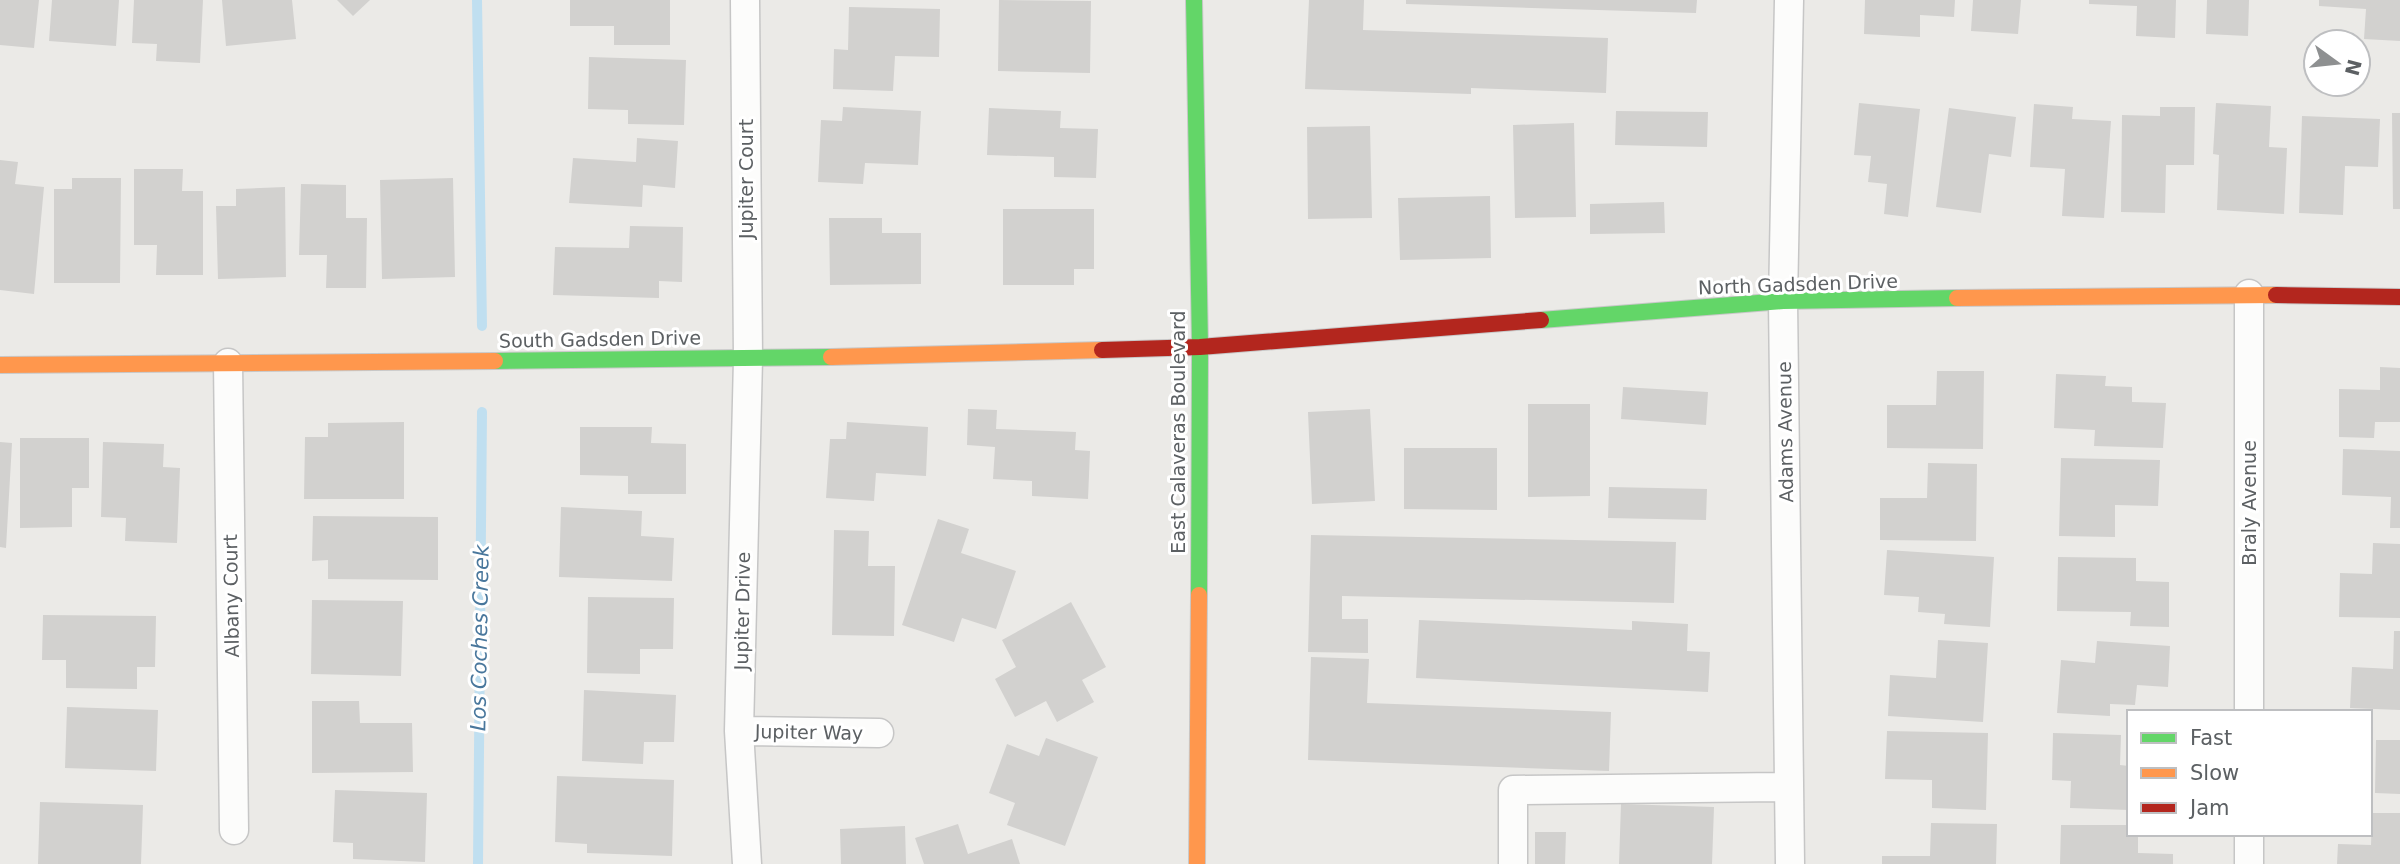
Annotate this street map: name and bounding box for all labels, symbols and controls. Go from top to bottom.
north arrow [2302,28,2372,98]
text: N [2341,57,2366,78]
street label: Jupiter Court [735,119,757,240]
street label: North Gadsden Drive [1698,270,1898,298]
street label: East Calaveras Boulevard [1167,310,1189,554]
street label: South Gadsden Drive [499,326,701,352]
street label: Adams Avenue [1773,361,1797,503]
street label: Braly Avenue [2238,440,2260,566]
street label: Albany Court [219,534,243,658]
water label: Los Coches Creek [466,544,494,731]
street label: Jupiter Drive [730,551,754,672]
legend [2127,710,2372,836]
street label: Jupiter Way [754,720,863,744]
text: Fast [2190,726,2232,750]
text: Slow [2190,761,2239,785]
text: Jam [2188,796,2230,820]

